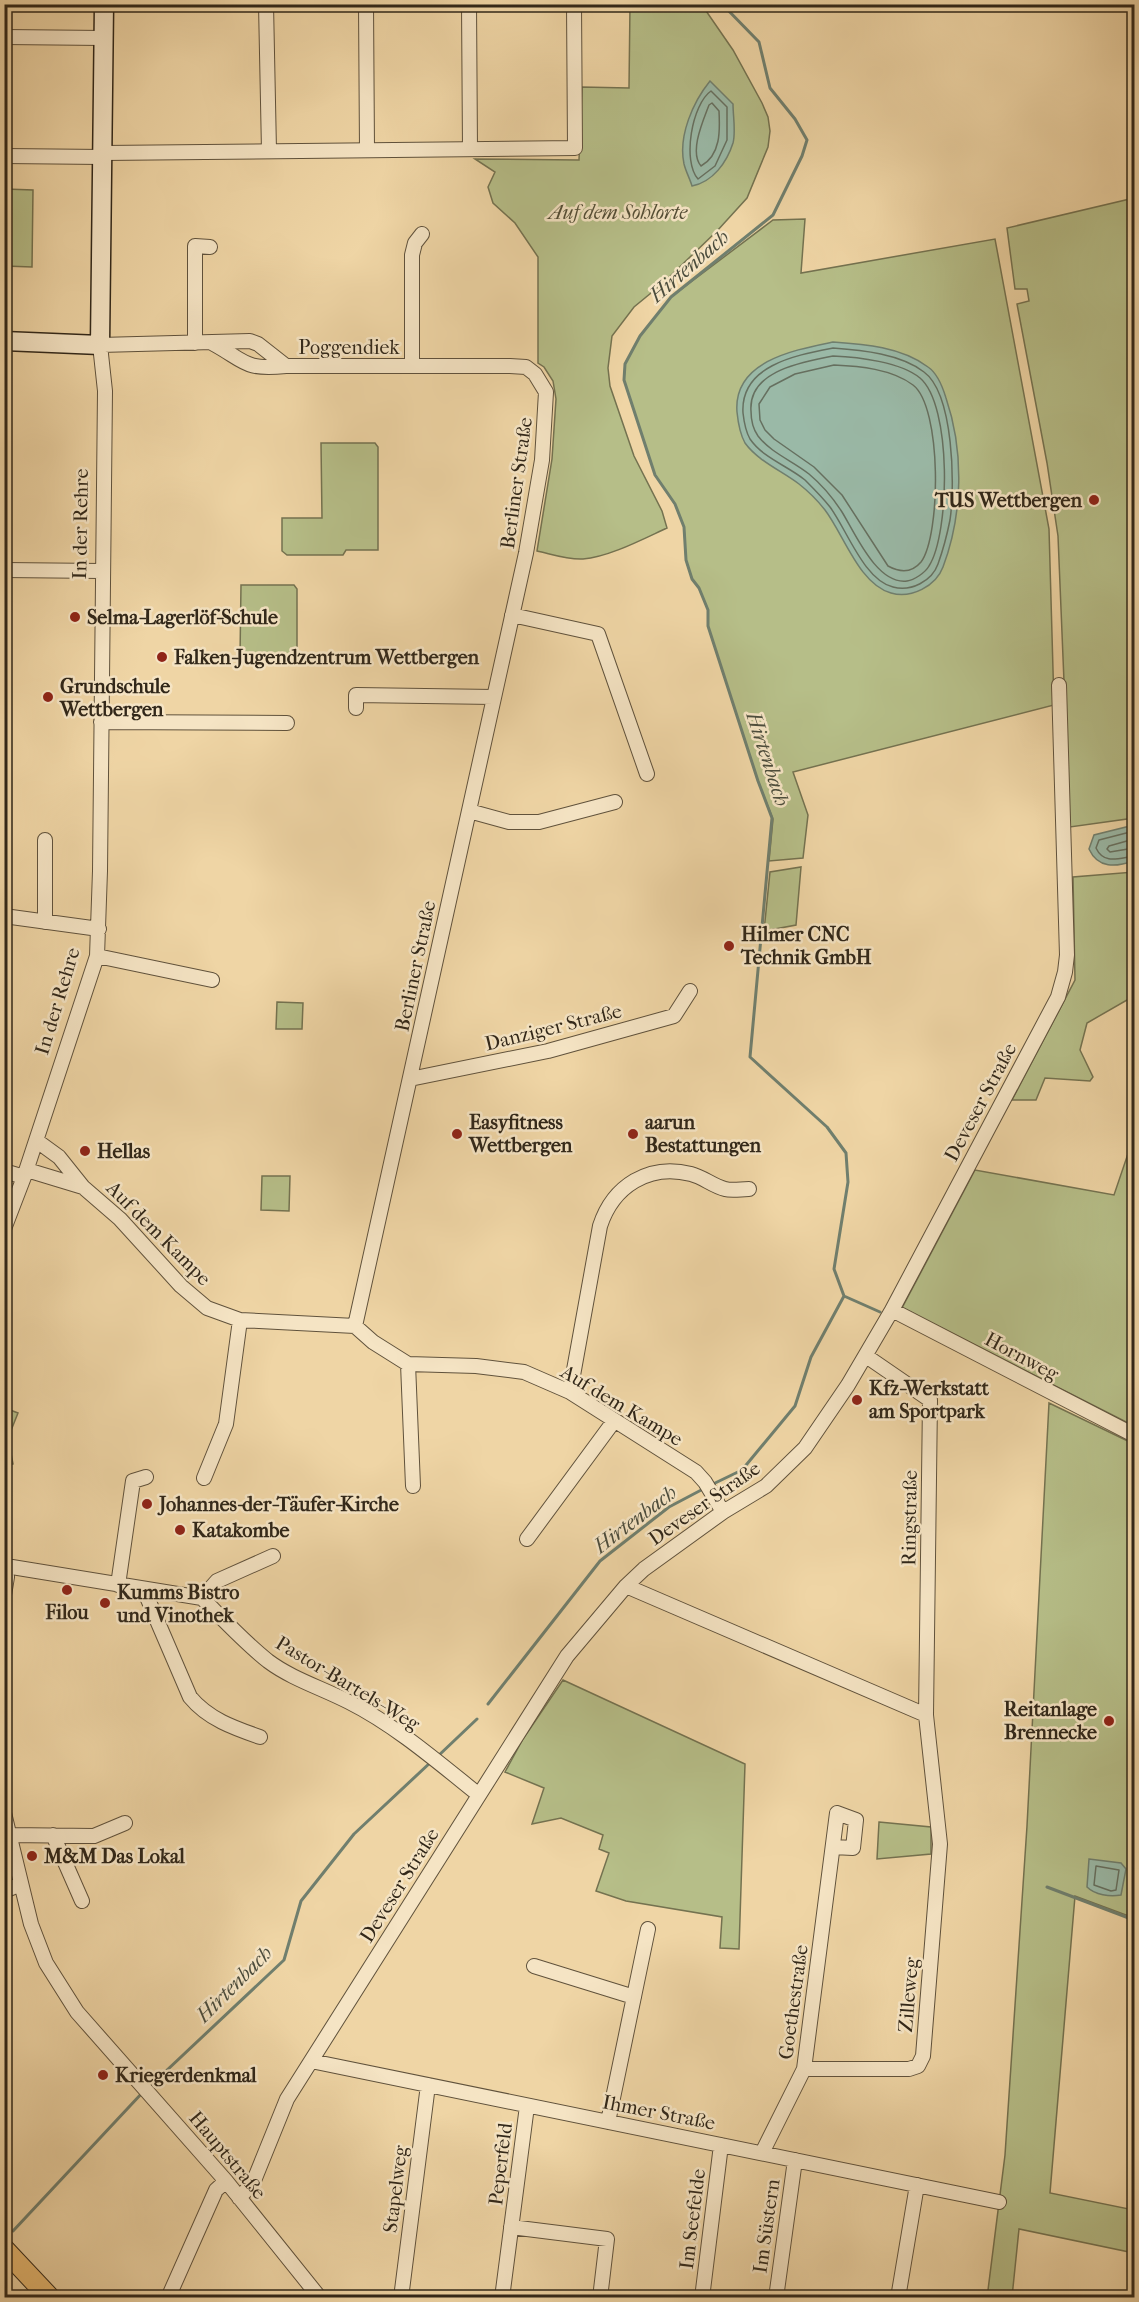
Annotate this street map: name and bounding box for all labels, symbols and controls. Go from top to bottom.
park label: Auf dem Sohlorte [546,201,688,224]
water label: Hirtenbach [644,225,734,308]
street label: Poggendiek [298,336,400,359]
street label: Berliner Straße [496,416,537,551]
street label: In der Rehre [68,468,93,580]
place label: TUS Wettbergen [934,489,1082,512]
marker: TUS Wettbergen [1087,493,1101,507]
place label: Selma-Lagerlöf-Schule [87,606,278,629]
marker: Selma-Lagerlöf-Schule [68,610,82,624]
place label: Falken-Jugendzentrum Wettbergen [173,646,480,669]
marker: Falken-Jugendzentrum Wettbergen [155,650,169,664]
place label: Grundschule Wettbergen [59,675,170,721]
marker: Grundschule Wettbergen [41,690,55,704]
water label: Hirtenbach [741,708,795,809]
street label: Berliner Straße [390,899,441,1034]
place label: Hilmer CNC Technik GmbH [740,923,872,969]
marker: Hilmer CNC Technik GmbH [722,939,736,953]
street label: In der Rehre [30,945,85,1058]
street label: Danziger Straße [482,999,624,1056]
street label: Deveser Straße [940,1039,1021,1165]
place label: Easyfitness Wettbergen [468,1111,573,1157]
place label: aarun Bestattungen [645,1111,761,1157]
marker: Easyfitness Wettbergen [450,1127,464,1141]
marker: aarun Bestattungen [626,1127,640,1141]
place label: Hellas [97,1140,151,1163]
marker: Hellas [78,1144,92,1158]
street label: Auf dem Kampe [101,1176,216,1290]
street label: Hornweg [981,1327,1063,1386]
street label: Auf dem Kampe [556,1360,687,1451]
place label: Kfz-Werkstatt am Sportpark [869,1377,990,1423]
marker: Kfz-Werkstatt am Sportpark [850,1393,864,1407]
street label: Deveser Straße [644,1456,764,1550]
street label: Ringstraße [897,1470,922,1566]
water label: Hirtenbach [588,1480,681,1559]
place label: Johannes-der-Täufer-Kirche [157,1493,399,1516]
marker: Johannes-der-Täufer-Kirche [140,1497,154,1511]
place label: Katakombe [192,1519,289,1542]
marker: Katakombe [173,1523,187,1537]
place label: Kumms Bistro und Vinothek [116,1581,239,1627]
marker: Filou [60,1583,74,1597]
marker: Kumms Bistro und Vinothek [98,1596,112,1610]
place label: Filou [44,1601,89,1624]
street label: Pastor-Bartels-Weg [271,1631,424,1736]
place label: Reitanlage Brennecke [1004,1698,1097,1744]
marker: Reitanlage Brennecke [1102,1714,1116,1728]
street label: Deveser Straße [355,1824,444,1947]
place label: M&M Das Lokal [43,1845,185,1868]
marker: M&M Das Lokal [25,1849,39,1863]
water label: Hirtenbach [190,1941,277,2028]
street label: Goethestraße [774,1943,813,2061]
street label: Zilleweg [894,1956,923,2033]
place label: Kriegerdenkmal [115,2064,257,2087]
marker: Kriegerdenkmal [96,2068,110,2082]
street label: Ihmer Straße [601,2090,717,2135]
street label: Hauptstraße [184,2107,271,2204]
street label: Peperfeld [484,2120,517,2207]
street label: Stapelweg [379,2144,412,2234]
street label: Im Seefelde [675,2167,710,2271]
street label: Im Süstern [749,2177,785,2275]

